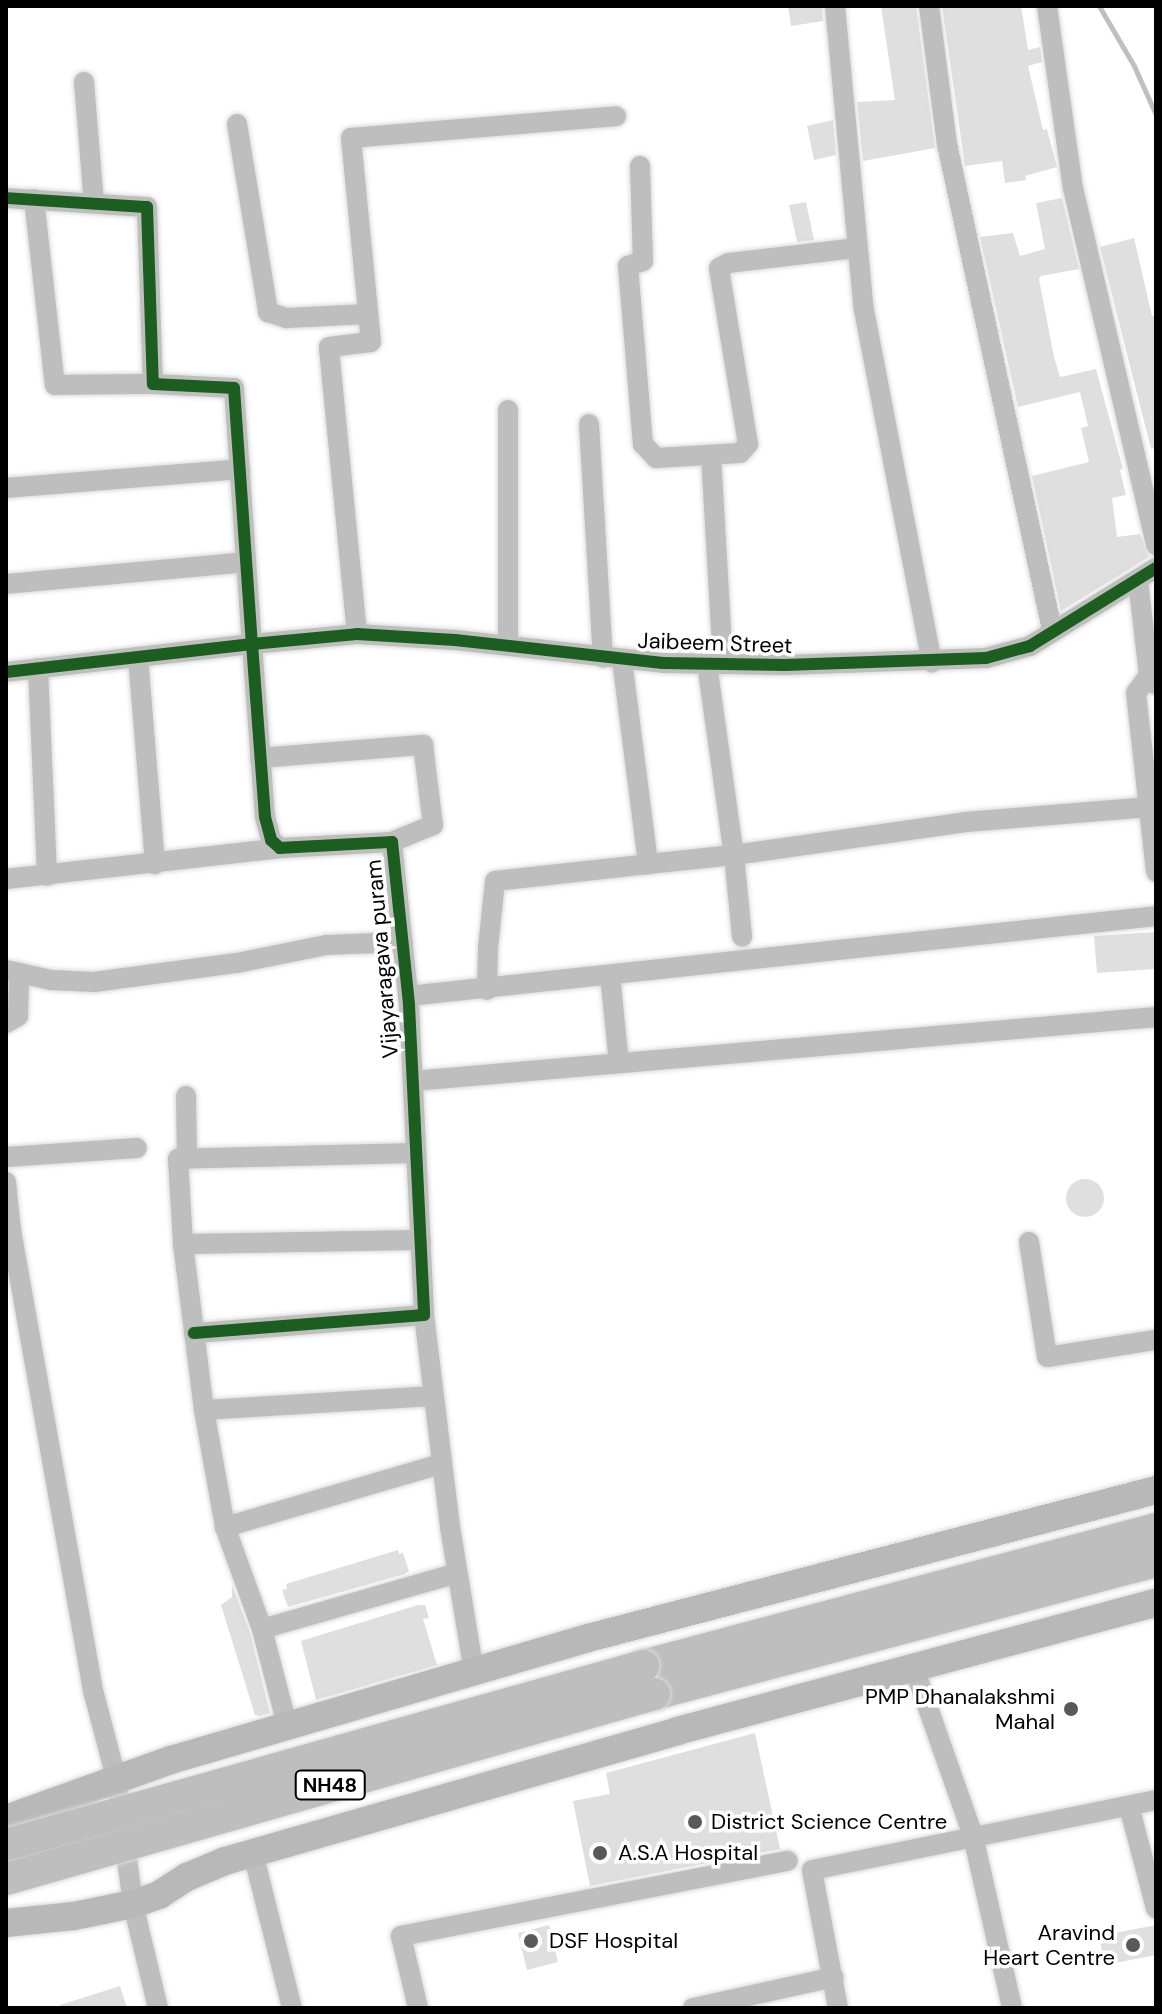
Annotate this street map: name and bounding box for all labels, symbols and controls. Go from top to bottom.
street label: Jaibeem Street [637,627,793,659]
street label: Vijayaragava puram [360,859,404,1059]
place label: PMP Dhanalakshmi Mahal [865,1683,1055,1734]
marker: PMP Dhanalakshmi Mahal [1062,1700,1080,1718]
road number: NH48 [294,1769,366,1801]
place label: District Science Centre [711,1809,947,1835]
marker: District Science Centre [686,1813,704,1831]
place label: A.S.A Hospital [618,1840,758,1866]
marker: A.S.A Hospital [589,1842,611,1864]
place label: Aravind Heart Centre [983,1919,1115,1970]
place label: DSF Hospital [549,1928,678,1954]
marker: DSF Hospital [520,1930,542,1952]
marker: Aravind Heart Centre [1122,1934,1144,1956]

